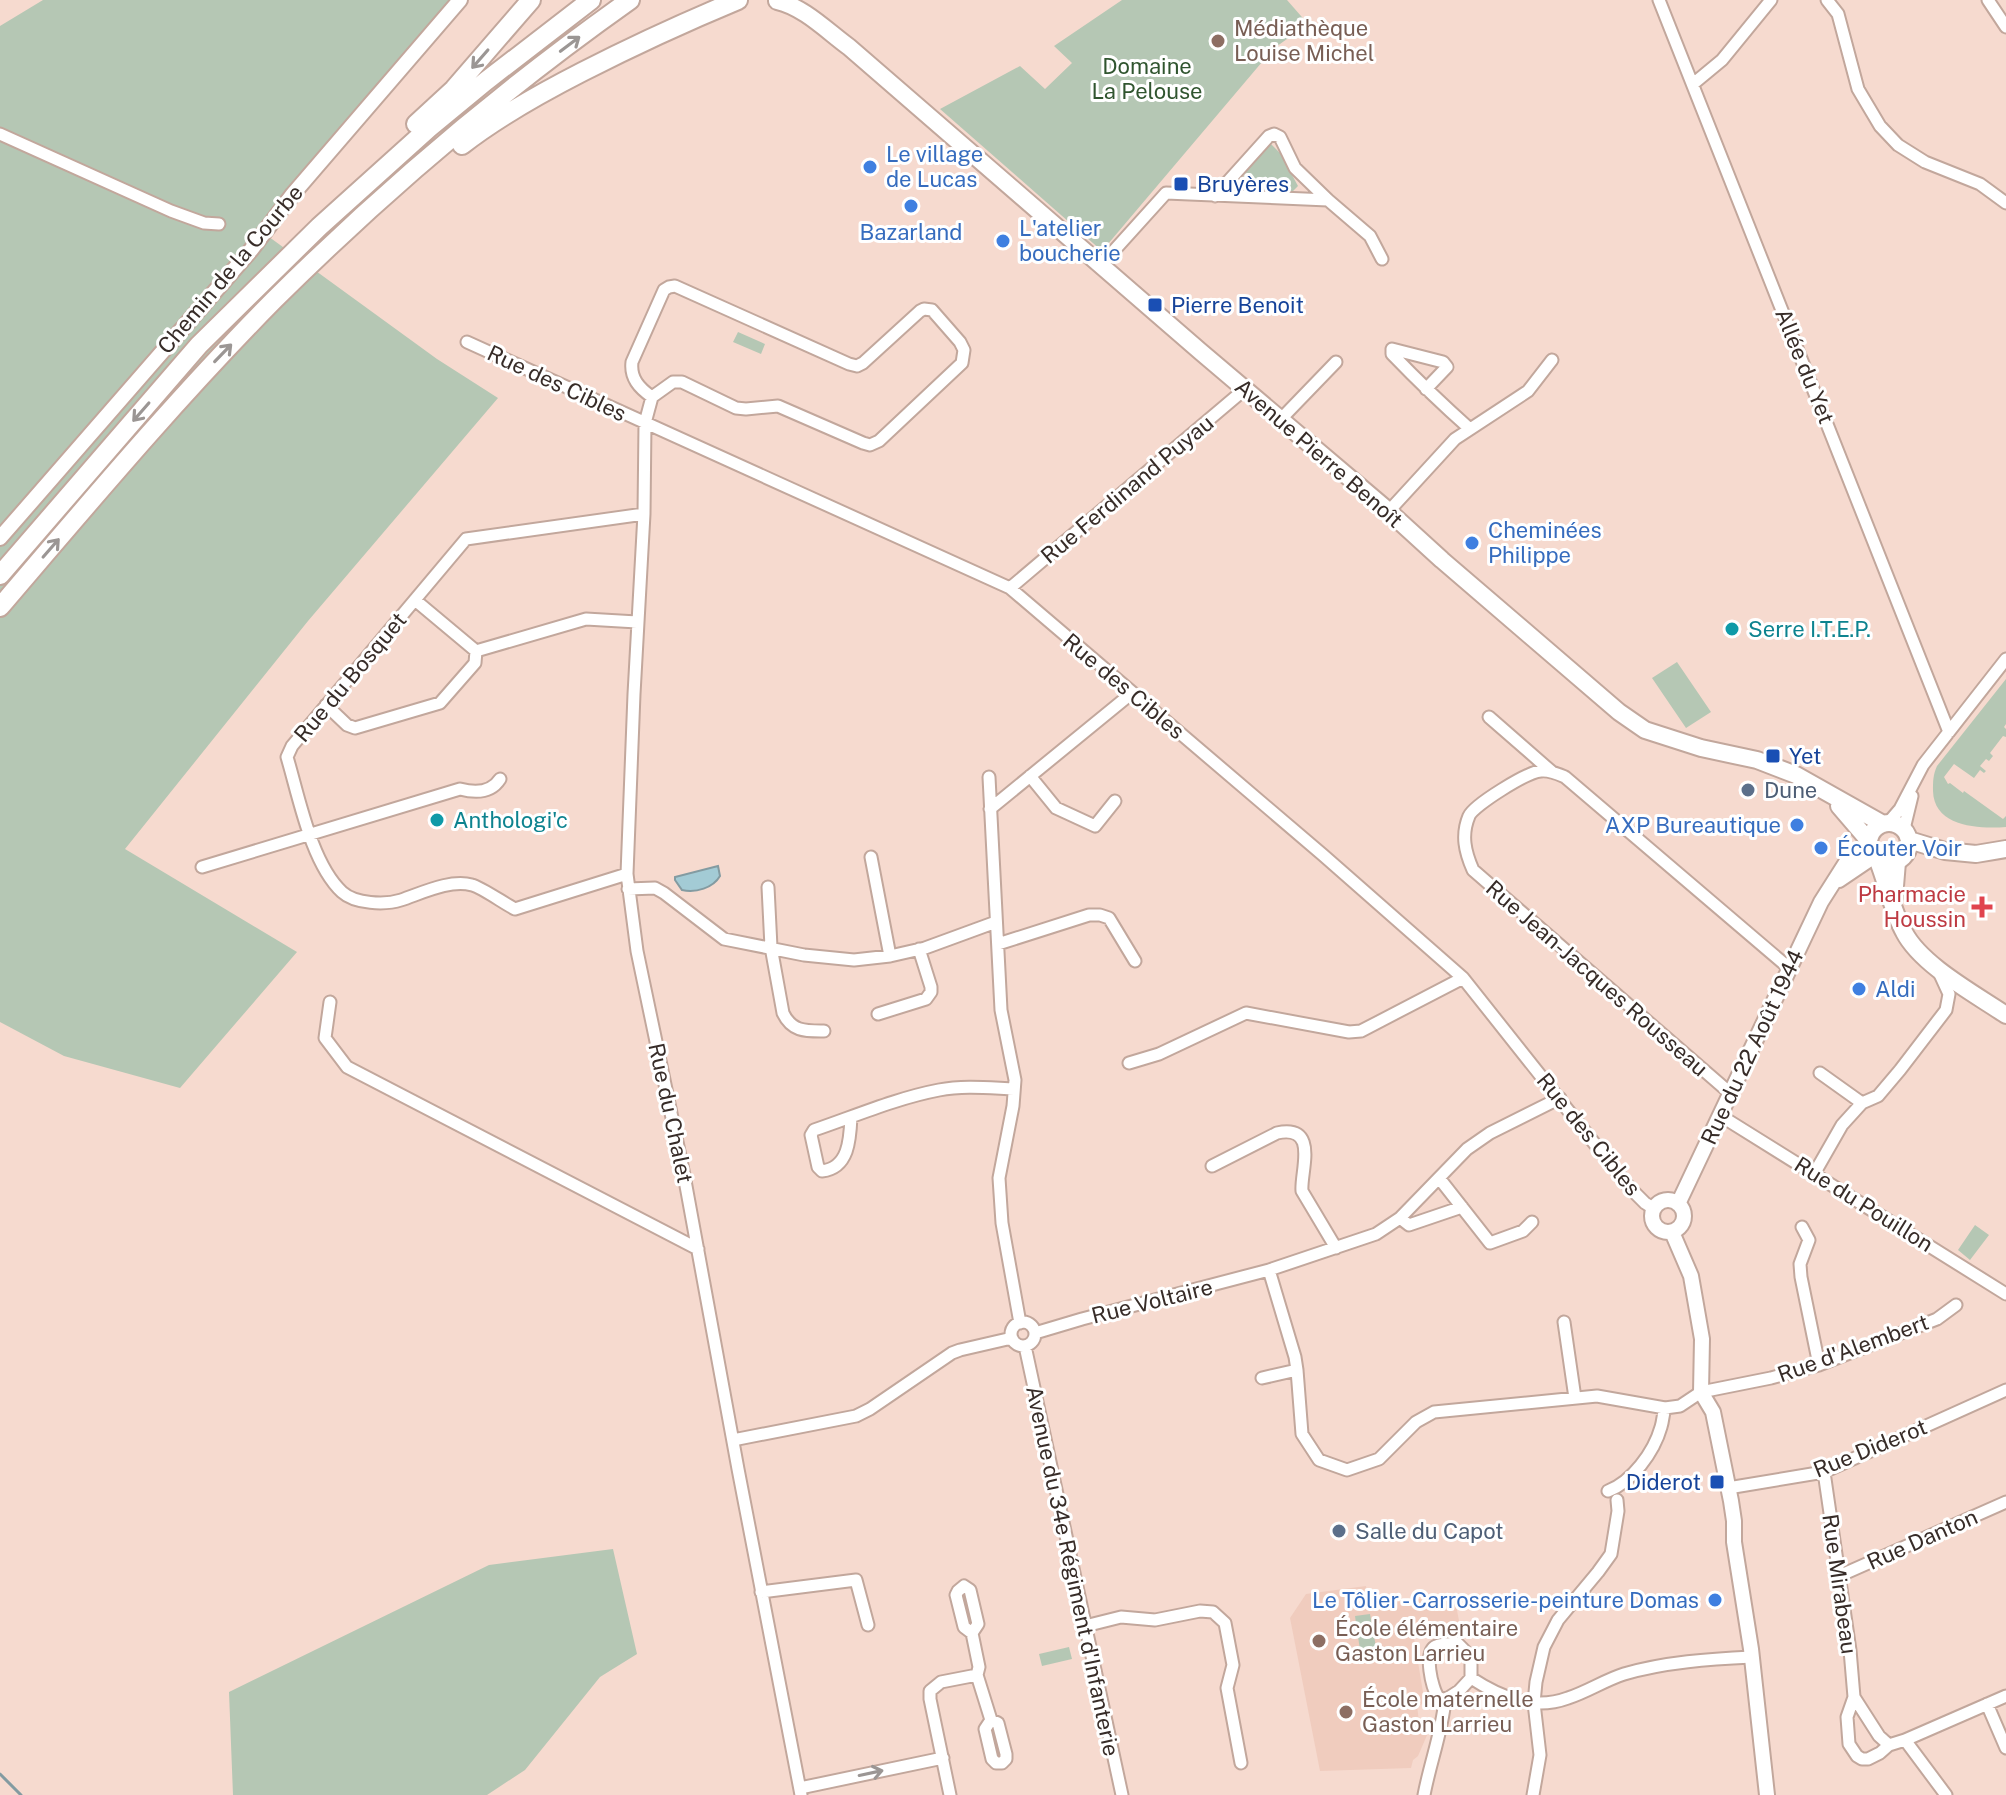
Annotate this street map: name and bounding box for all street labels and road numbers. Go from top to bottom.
street label: Chemin de la Courbe [152,179,308,359]
street label: Allée du Yet [1770,305,1840,427]
street label: Rue des Cibles [483,339,631,427]
street label: Avenue Pierre Benoît [1230,373,1408,533]
street label: Rue Ferdinand Puyau [1036,409,1218,569]
street label: Rue du Bosquet [288,607,412,747]
street label: Rue des Cibles [1058,628,1190,744]
street label: Rue Jean-Jacques Rousseau [1481,875,1713,1081]
street label: Rue du 22 Août 1944 [1695,945,1809,1149]
street label: Rue du Chalet [643,1041,699,1185]
street label: Rue des Cibles [1532,1067,1646,1201]
street label: Rue du Pouillon [1790,1151,1938,1257]
street label: Rue Voltaire [1089,1273,1215,1329]
street label: Rue d'Alembert [1774,1309,1932,1387]
street label: Avenue du 34e Régiment d'Infanterie [1021,1383,1125,1759]
street label: Rue Diderot [1809,1413,1931,1483]
street label: Rue Danton [1863,1503,1981,1575]
street label: Rue Mirabeau [1817,1512,1863,1656]

